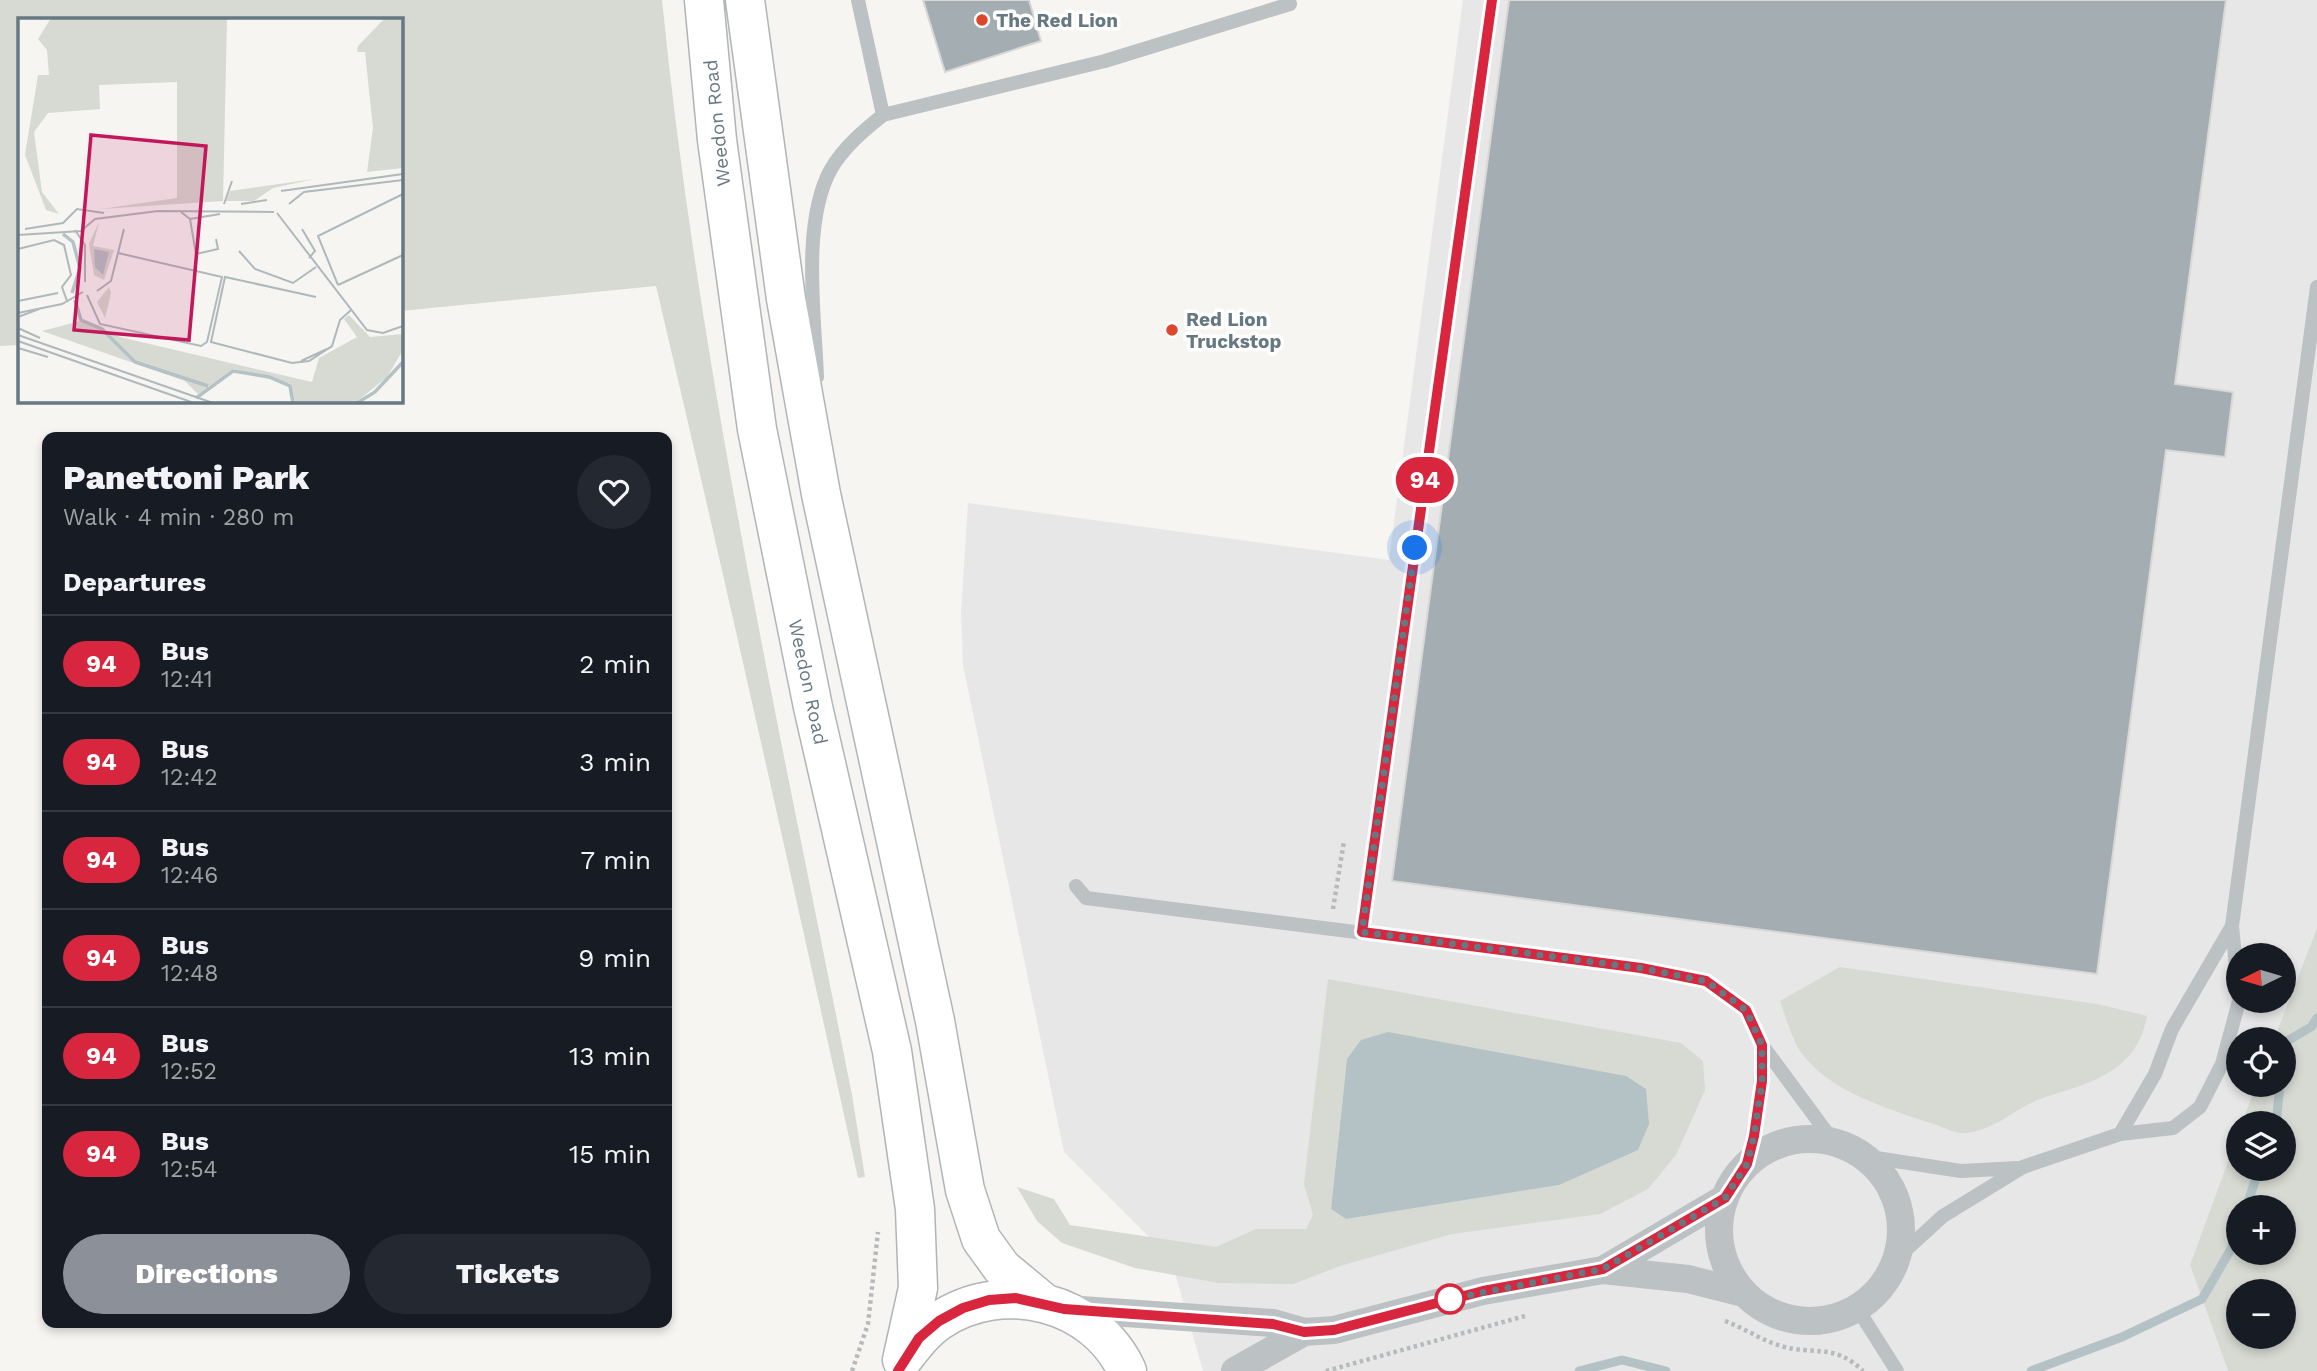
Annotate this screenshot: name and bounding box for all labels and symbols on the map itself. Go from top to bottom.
place label: The Red Lion [996,9,1118,32]
marker: The Red Lion [974,12,990,28]
inset map [18,18,402,402]
street label: Weedon Road [699,58,735,188]
place label: Red Lion Truckstop [1186,308,1281,353]
marker: Red Lion Truckstop [1164,322,1180,338]
line badge: 94 [1394,457,1456,503]
your location [1397,530,1432,565]
street label: Weedon Road [783,617,833,747]
north arrow [2226,943,2296,1013]
unlabelled marker [1435,1284,1465,1314]

